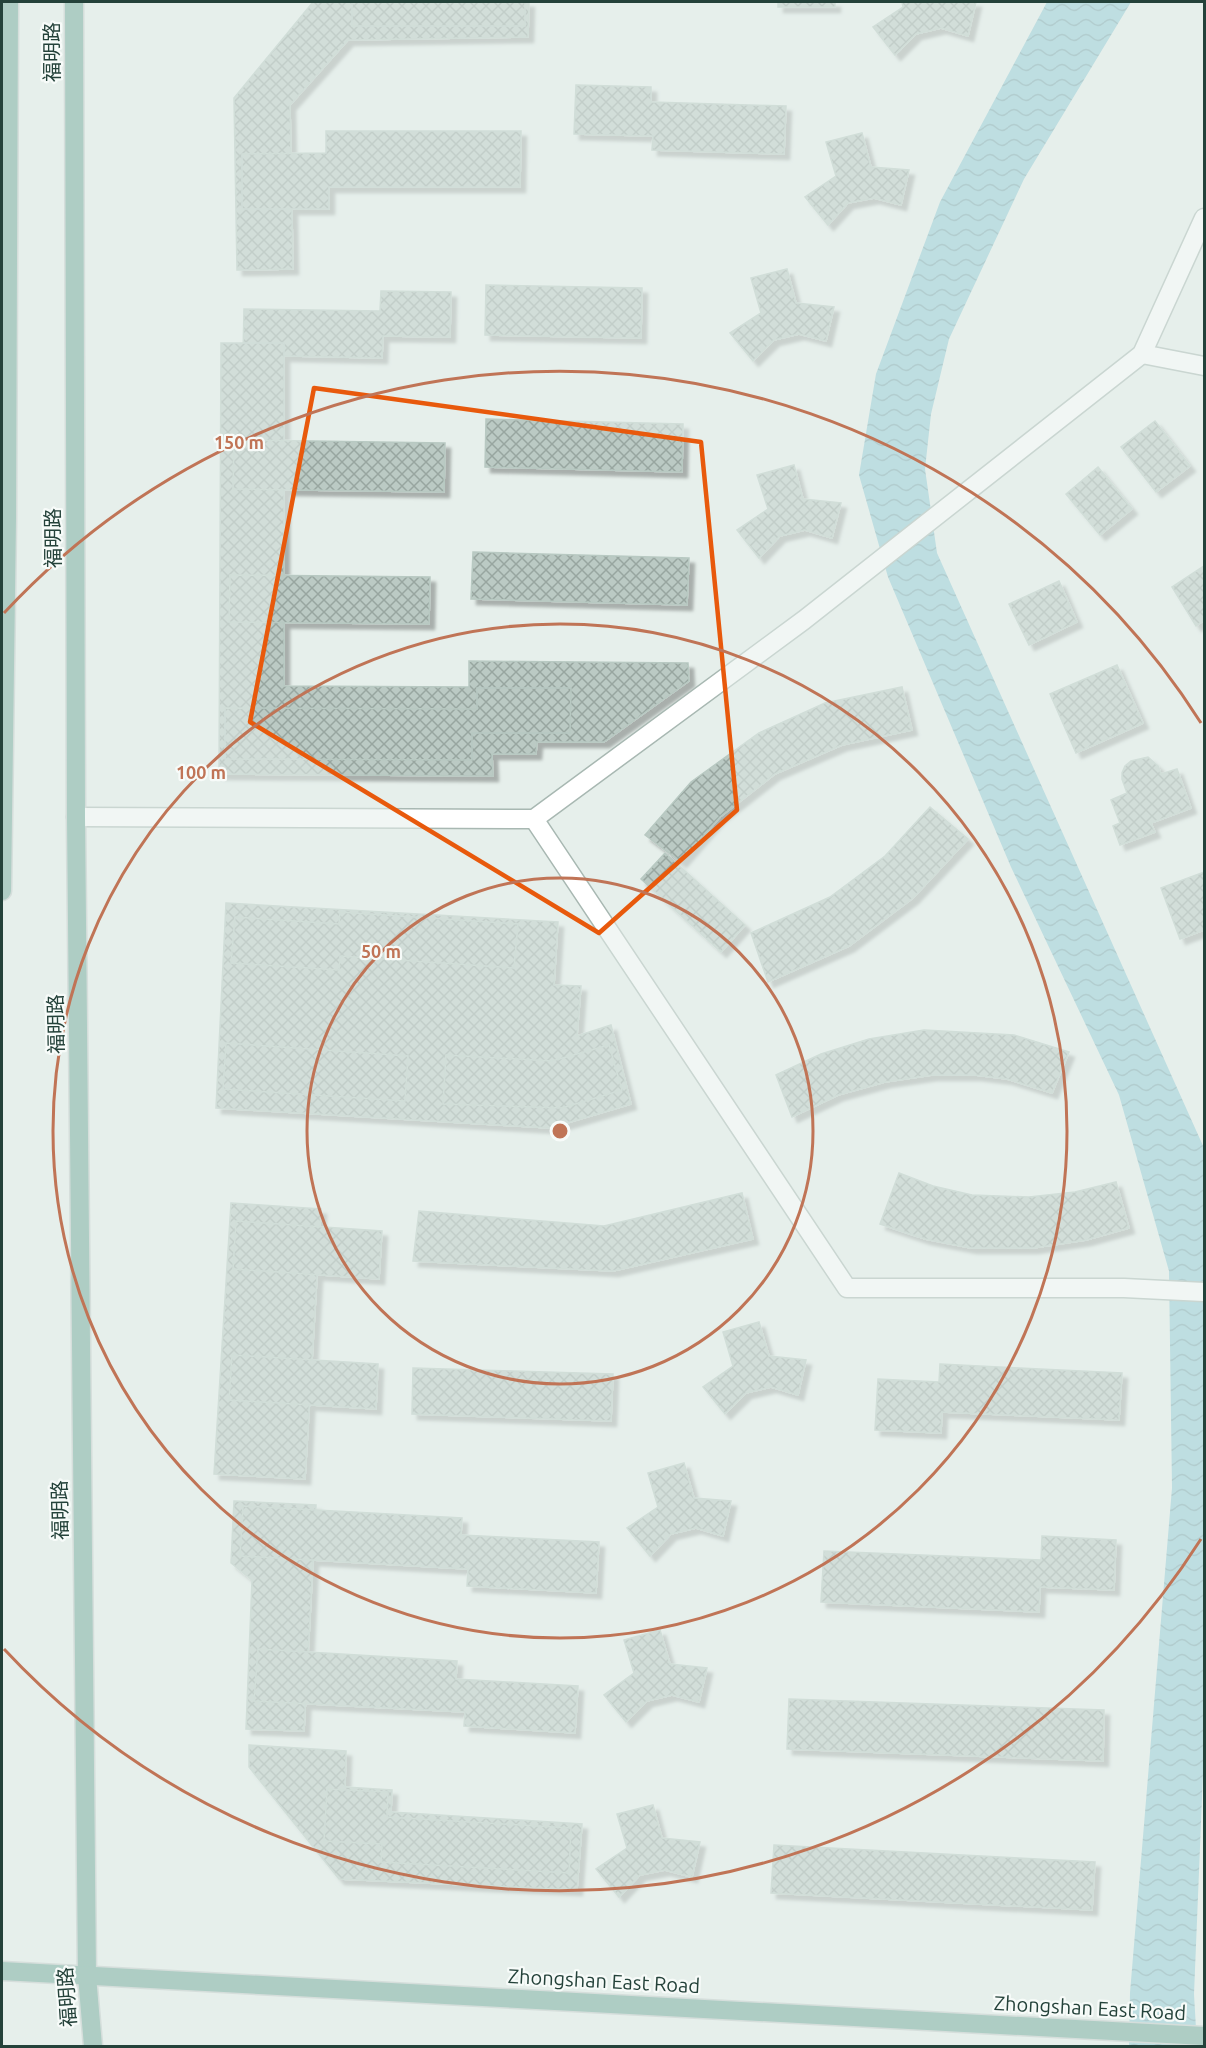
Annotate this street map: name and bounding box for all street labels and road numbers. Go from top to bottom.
street label: 福明路 [40,22,63,82]
street label: 福明路 [41,508,64,568]
street label: 福明路 [43,994,68,1054]
street label: 福明路 [47,1480,72,1540]
street label: Zhongshan East Road [507,1964,701,1997]
street label: 福明路 [53,1966,80,2028]
street label: Zhongshan East Road [993,1991,1187,2024]

